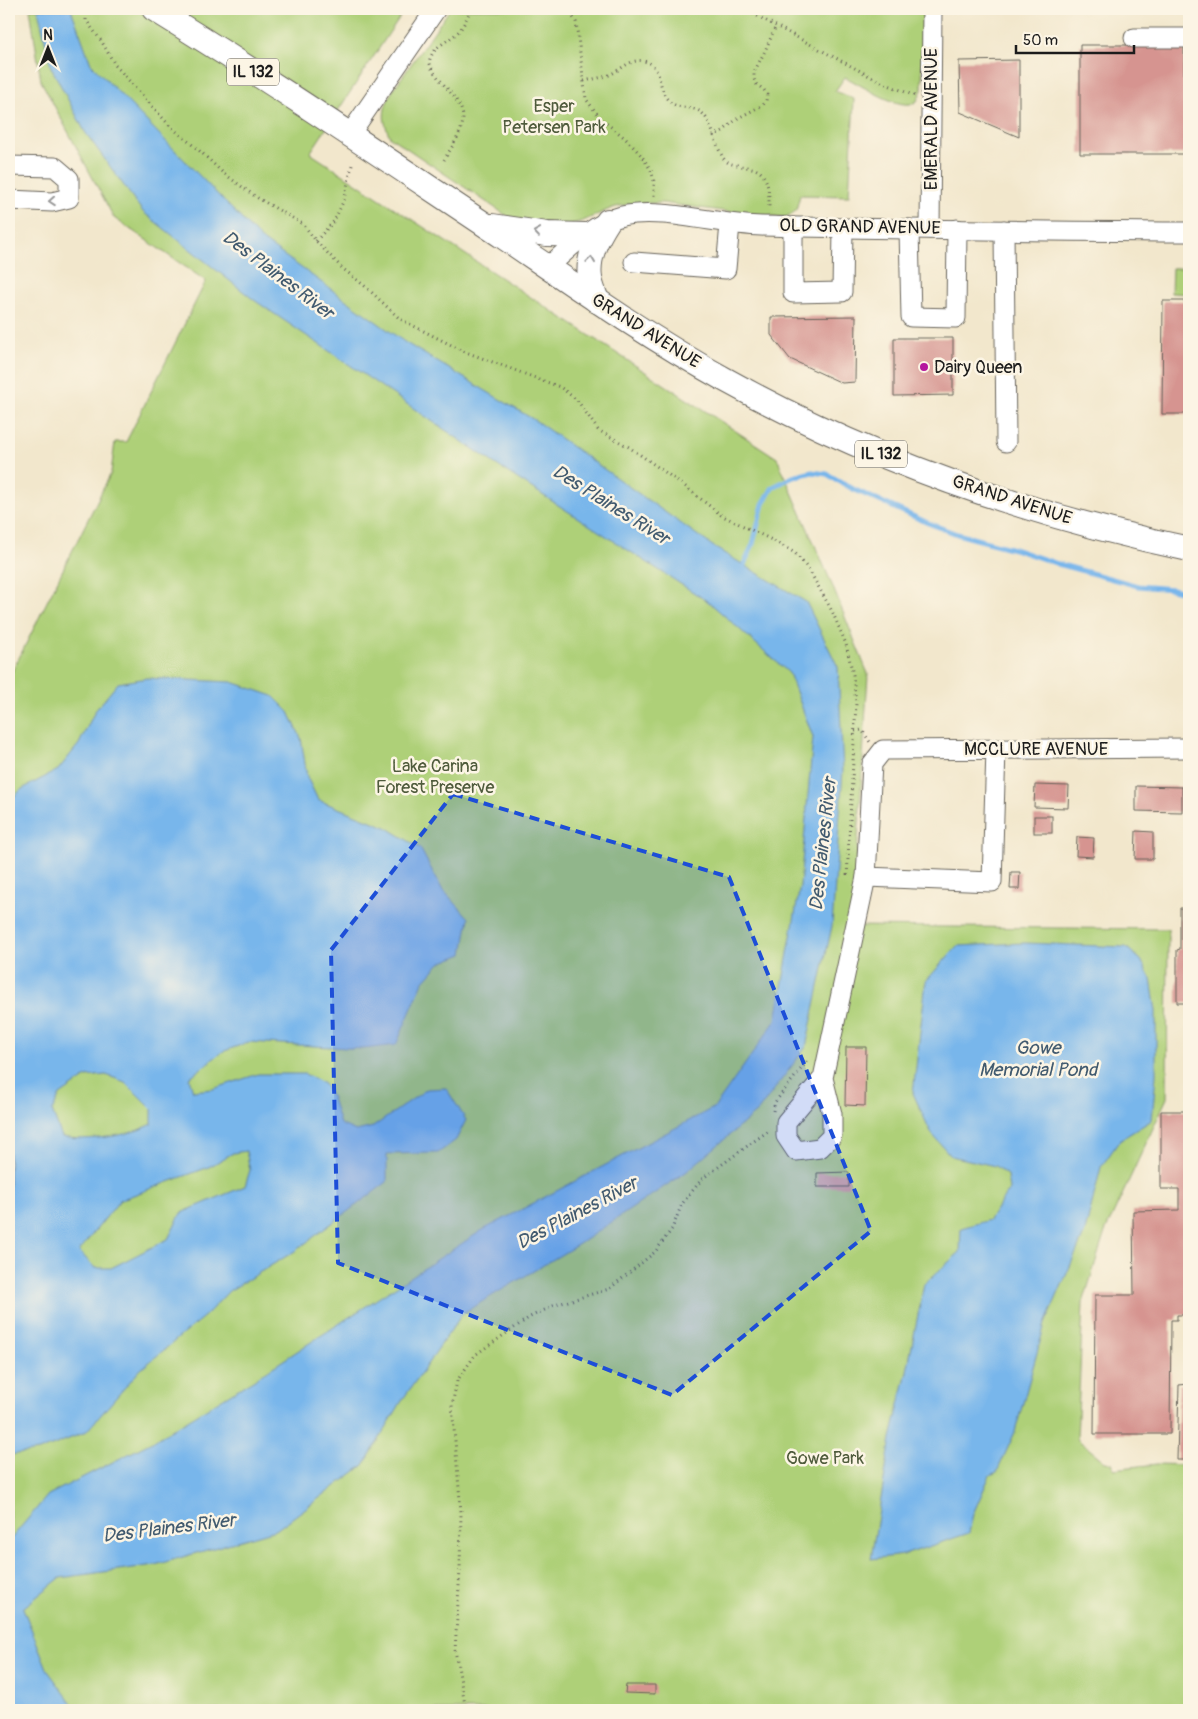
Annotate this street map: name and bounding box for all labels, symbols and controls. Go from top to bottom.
north arrow [22,22,72,72]
scale bar [1016,22,1133,54]
text: N [43,27,53,44]
text: 50 m [1023,31,1058,50]
street label: EMERALD AVENUE [920,48,943,190]
road number: IL 132 [227,58,279,86]
park label: Esper Petersen Park [502,95,606,139]
one-way arrow [47,195,55,206]
street label: OLD GRAND AVENUE [779,214,941,240]
water label: Des Plaines River [218,225,340,326]
one-way arrow [532,228,541,238]
one-way arrow [585,255,596,263]
street label: GRAND AVENUE [587,288,705,374]
place label: Dairy Queen [934,356,1023,379]
marker: Dairy Queen [918,361,930,373]
road number: IL 132 [855,440,907,468]
water label: Des Plaines River [548,459,676,552]
street label: GRAND AVENUE [949,470,1075,530]
street label: MCCLURE AVENUE [964,738,1108,761]
park label: Lake Carina Forest Preserve [376,755,494,799]
water label: Des Plaines River [804,774,842,912]
water label: Gowe Memorial Pond [979,1036,1100,1082]
water label: Des Plaines River [513,1170,643,1255]
park label: Gowe Park [786,1447,864,1470]
water label: Des Plaines River [101,1508,239,1548]

